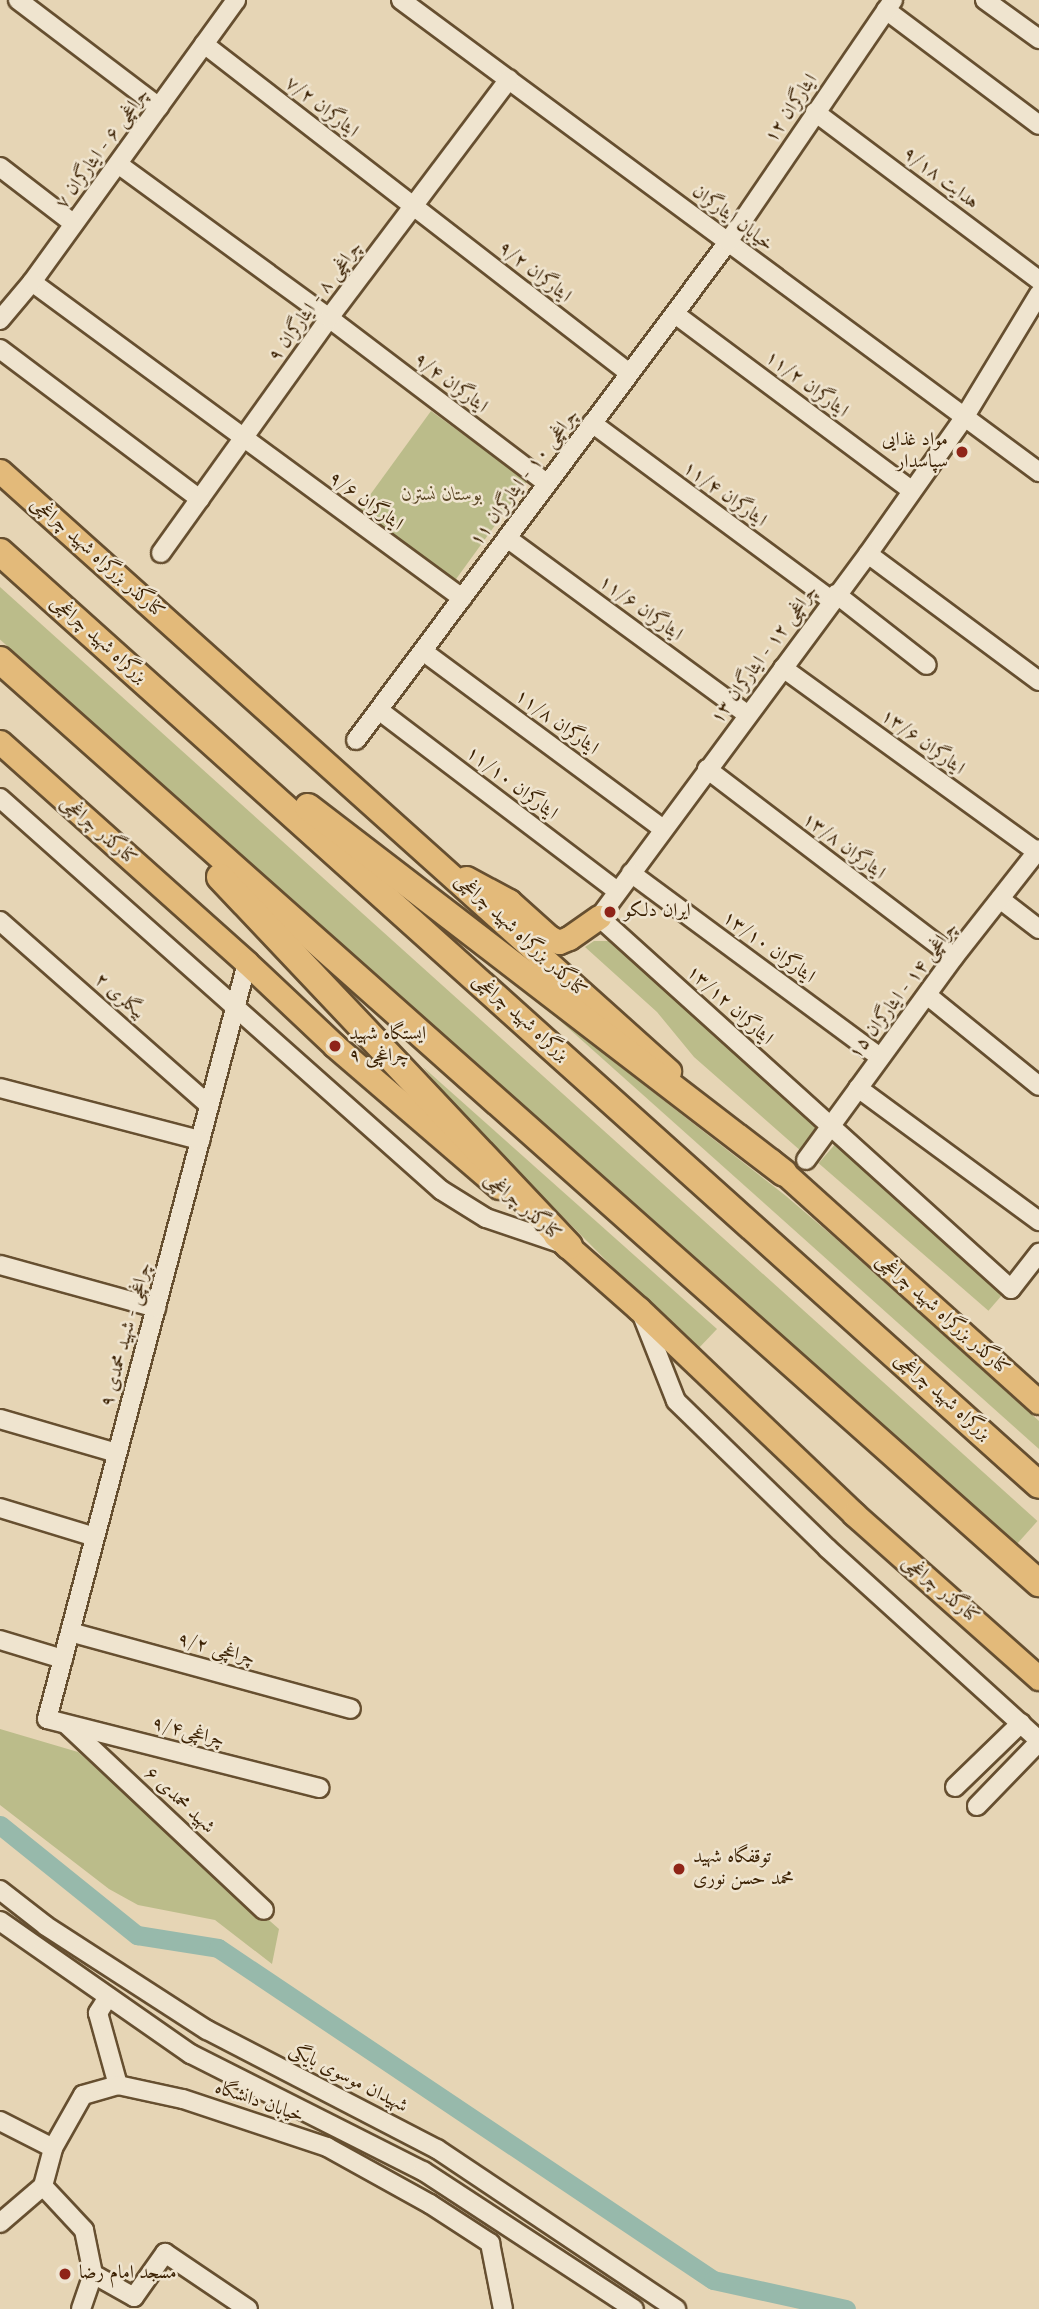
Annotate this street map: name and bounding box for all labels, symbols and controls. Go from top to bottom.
street label: ایثارگران ۱۲ [761,70,823,148]
street label: ایثارگران ۷/۲ [280,72,362,144]
street label: چراغچی ۶ - ایثارگران ۷ [51,84,155,214]
street label: هدایت ۹/۱۸ [898,143,982,215]
street label: خیابان ایثارگران [687,181,777,257]
street label: چراغچی ۸ - ایثارگران ۹ [264,237,368,367]
street label: ایثارگران ۹/۲ [493,237,575,309]
street label: ایثارگران ۱۱/۲ [760,347,852,423]
street label: ایثارگران ۹/۴ [409,349,491,419]
street label: چراغچی ۱۰ - ایثارگران ۱۱ [466,405,584,551]
place label: مواد غذایی سپاسدار [882,430,948,474]
marker: مواد غذایی سپاسدار [954,444,970,460]
street label: ایثارگران ۱۱/۴ [678,457,770,533]
street label: ایثارگران ۹/۶ [323,467,407,537]
park label: بوستان نسترن [402,485,482,507]
street label: کنارگذر بزرگراه شهید چراغچی [26,492,168,624]
street label: ایثارگران ۱۱/۶ [594,571,686,647]
street label: چراغچی ۱۲ - ایثارگران ۱۳ [707,581,823,729]
street label: بزرگراه شهید چراغچی [45,591,151,689]
street label: ایثارگران ۱۱/۸ [510,685,602,761]
street label: ایثارگران ۱۳/۶ [876,705,968,781]
street label: ایثارگران ۱۱/۱۰ [461,742,561,826]
street label: کنارگذر چراغچی [56,791,140,871]
street label: ایثارگران ۱۳/۸ [797,809,889,885]
street label: کنارگذر بزرگراه شهید چراغچی [449,869,591,1003]
place label: ایران دلکو [624,901,691,923]
marker: ایران دلکو [602,904,618,920]
street label: ایثارگران ۱۳/۱۰ [717,907,819,989]
street label: چراغچی ۱۴ - ایثارگران ۱۵ [845,918,963,1064]
street label: ایثارگران ۱۳/۱۲ [681,961,777,1051]
street label: بیگلری ۲ [89,969,149,1025]
street label: بزرگراه شهید چراغچی [467,969,573,1067]
place label: ایستگاه شهید چراغچی ۹ [349,1024,426,1068]
marker: ایستگاه شهید چراغچی ۹ [327,1038,343,1054]
street label: کنارگذر چراغچی [479,1168,565,1246]
street label: کنارگذر بزرگراه شهید چراغچی [871,1249,1013,1381]
street label: ۹ چراغچی - شهید محمدی [97,1260,157,1410]
street label: بزرگراه شهید چراغچی [889,1348,995,1446]
street label: کنارگذر چراغچی [897,1551,983,1629]
street label: ۹/۲ چراغچی [175,1629,257,1671]
street label: ۹/۴چراغچی [149,1713,227,1753]
street label: شهید محمدی ۶ [139,1763,219,1839]
place label: توقفگاه شهید محمد حسن نوری [693,1847,794,1891]
marker: توقفگاه شهید محمد حسن نوری [671,1861,687,1877]
street label: شهیدان موسوی بایگی [285,2039,411,2119]
street label: خیابان دانشگاه [212,2077,306,2129]
place label: مسجد امام رضا [79,2263,177,2285]
marker: مسجد امام رضا [57,2266,73,2282]

